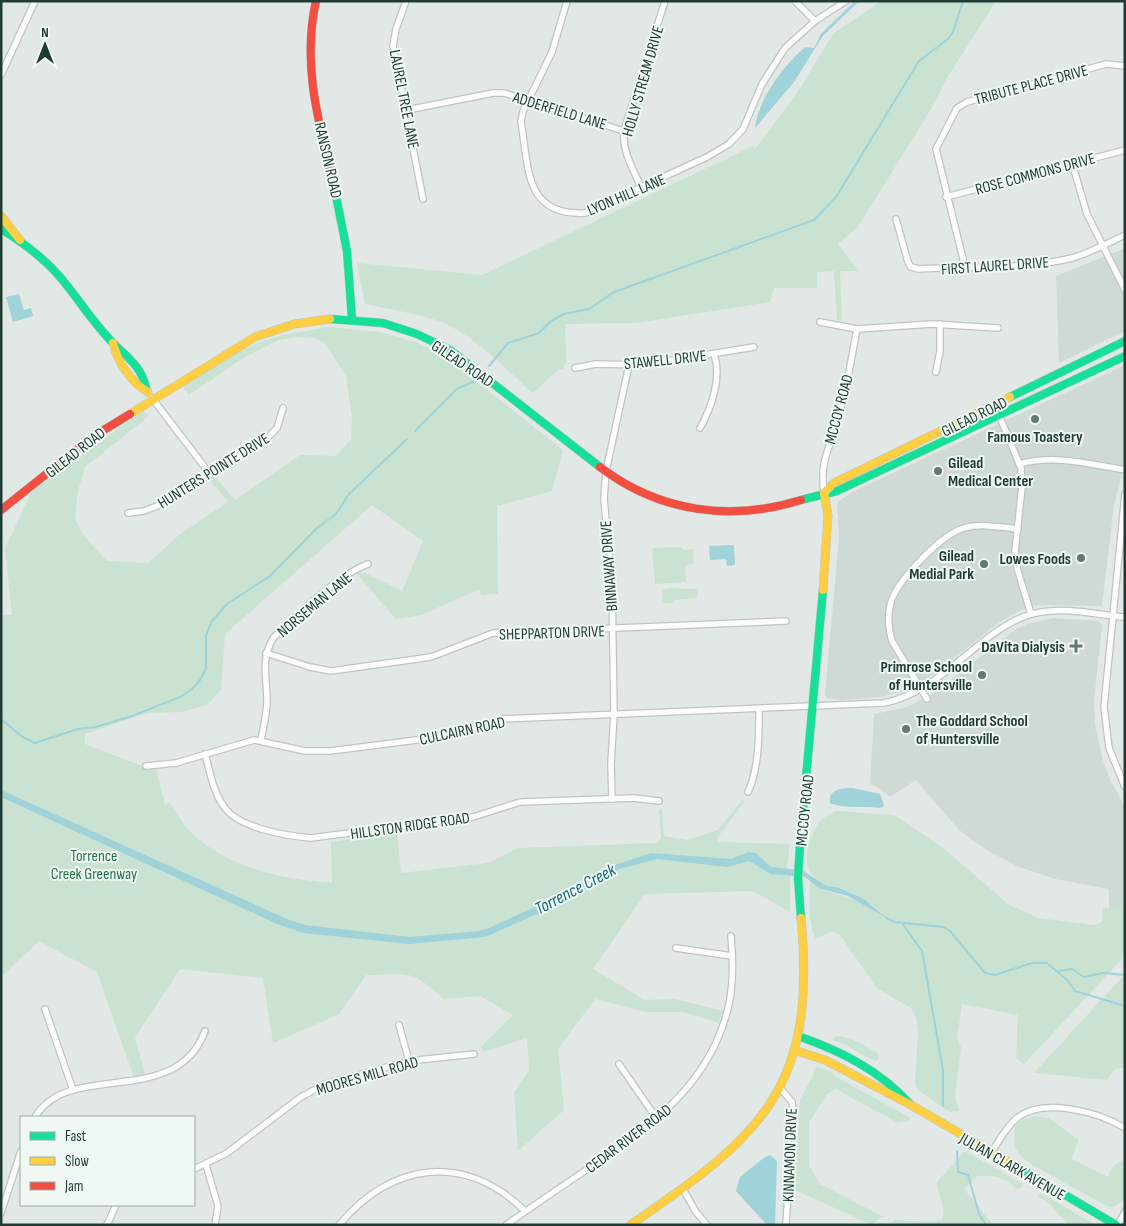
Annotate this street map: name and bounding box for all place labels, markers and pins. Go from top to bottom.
marker: Famous Toastery [1029,413,1041,425]
place label: Famous Toastery [987,428,1083,447]
place label: Gilead Medical Center [948,454,1033,491]
marker: Gilead Medical Center [932,465,944,477]
place label: Gilead Medial Park [909,547,974,584]
place label: Lowes Foods [999,550,1071,569]
marker: Lowes Foods [1075,552,1087,564]
marker: Gilead Medial Park [978,558,990,570]
place label: DaVita Dialysis [981,638,1065,657]
marker: DaVita Dialysis [1069,639,1083,653]
place label: Primrose School of Huntersville [881,658,972,695]
marker: Primrose School of Huntersville [976,669,988,681]
place label: The Goddard School of Huntersville [916,712,1028,749]
marker: The Goddard School of Huntersville [900,723,912,735]

